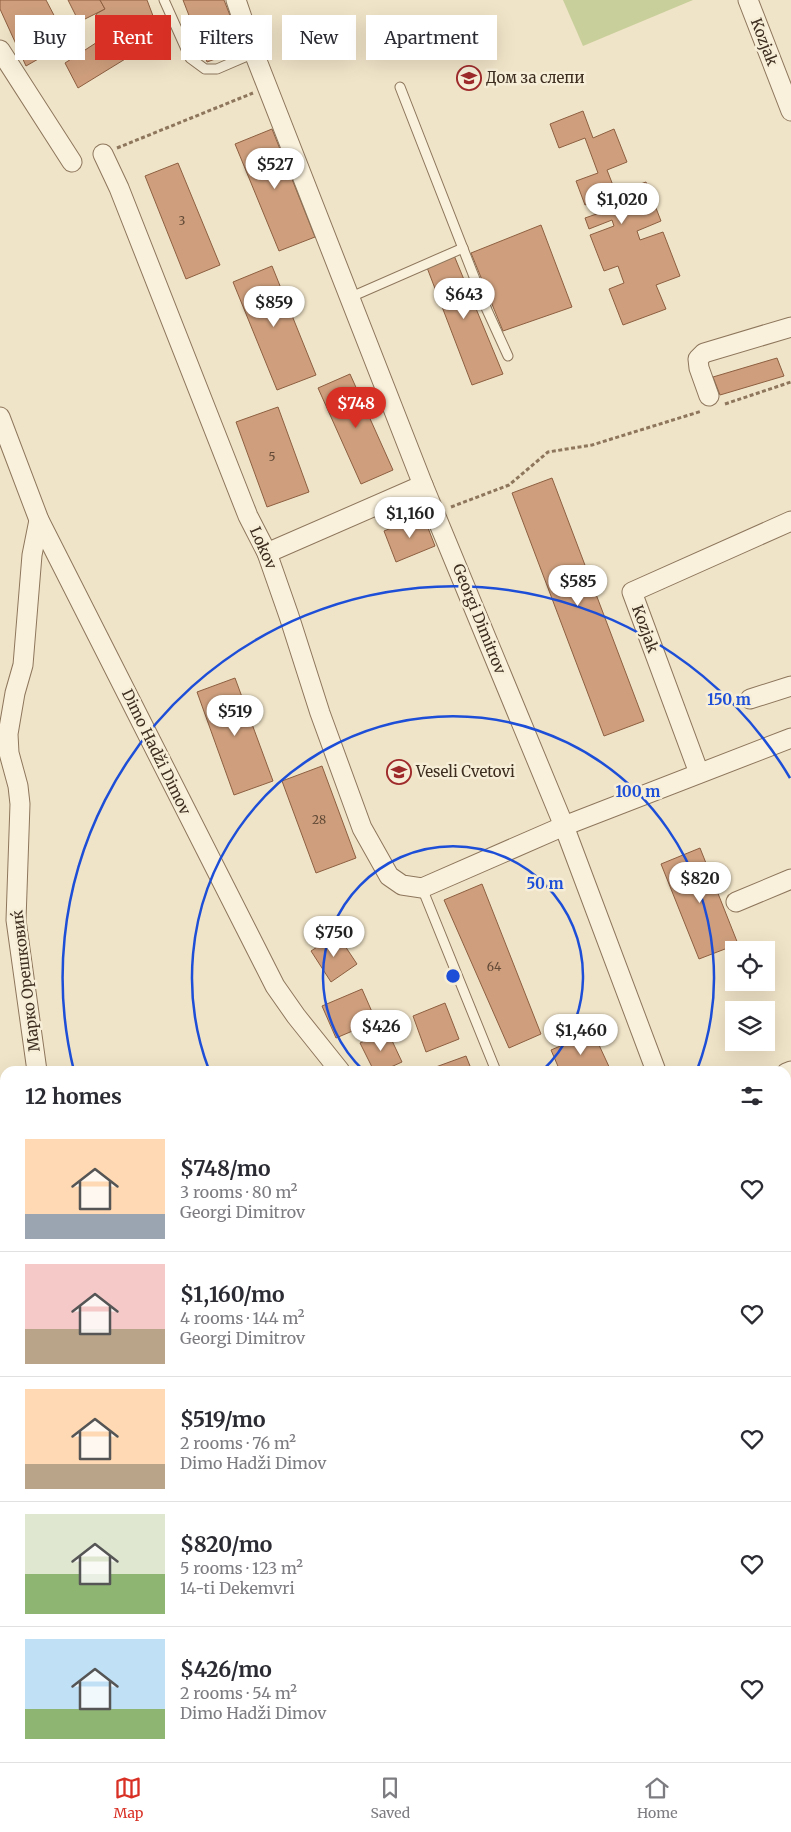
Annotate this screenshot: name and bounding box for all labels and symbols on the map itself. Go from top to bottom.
street label: Kozjak [747,15,782,69]
school or university icon: Дом за слепи [456,65,482,91]
place label: Дом за слепи [486,68,585,87]
pin: $527 [245,148,305,190]
pin: $1,020 [581,182,663,225]
house number: 3 [179,213,186,228]
pin: $643 [434,278,494,320]
pin: $859 [244,286,304,328]
pin: $748 [326,386,386,429]
house number: 5 [268,449,276,464]
pin: $1,160 [369,496,451,539]
street label: Lokov [246,524,281,572]
street label: Georgi Dimitrov [449,561,510,677]
pin: $585 [548,564,608,607]
street label: Kozjak [628,602,663,656]
street label: Dimo Hadži Dimov [118,686,195,818]
text: 150 m [707,690,751,709]
pin: $519 [205,694,265,737]
school or university icon: Veseli Cvetovi [386,759,412,785]
place label: Veseli Cvetovi [415,762,515,781]
text: 100 m [616,782,660,801]
house number: 28 [312,812,326,827]
pin: $820 [670,862,730,904]
text: 50 m [526,874,564,893]
street label: Марко Орешковиќ [7,909,44,1053]
pin: $750 [304,916,364,958]
house number: 64 [487,959,502,974]
centre of rings [444,967,462,985]
pin: $426 [351,1010,411,1052]
pin: $1,460 [540,1014,622,1056]

